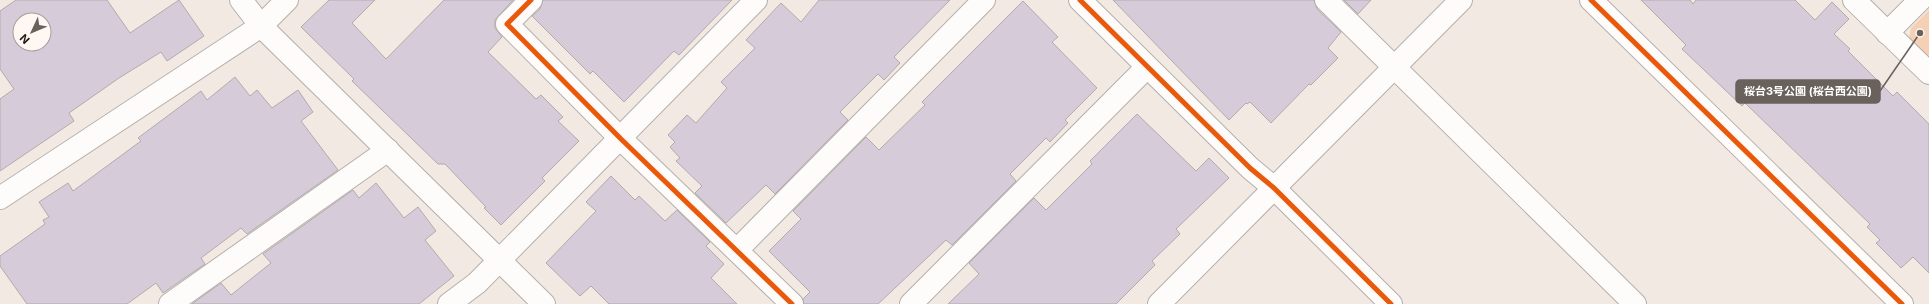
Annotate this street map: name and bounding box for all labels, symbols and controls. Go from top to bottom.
north arrow [12,12,52,52]
text: N [17,31,33,47]
callout: 桜台3号公園 (桜台西公園) [1736,80,1880,103]
text: 桜台3号公園 (桜台西公園) [1744,84,1872,98]

